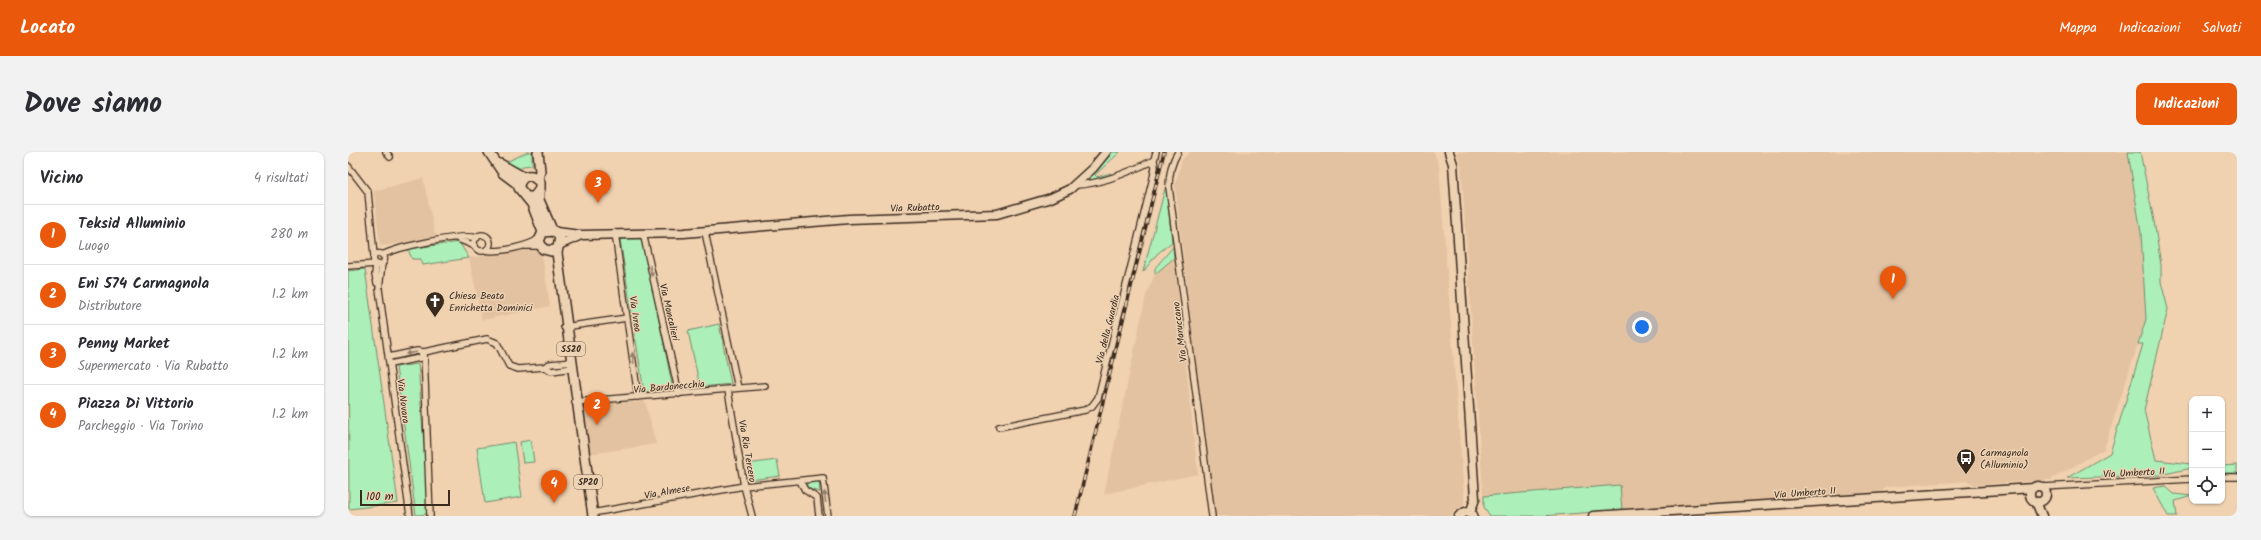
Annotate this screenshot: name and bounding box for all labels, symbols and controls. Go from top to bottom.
text: Locato [20,13,75,43]
text: Mappa [2059,17,2097,39]
text: Indicazioni [2119,17,2180,39]
text: Salvati [2202,17,2241,39]
text: Dove siamo [24,82,162,127]
button: Indicazioni [2136,83,2237,125]
text: Vicino [40,165,83,192]
text: 4 risultati [254,168,308,189]
pin: 3 [585,170,611,203]
street label: Via Rubatto [890,199,940,217]
text: Teksid Alluminio [78,212,186,236]
text: 1 [51,224,55,245]
text: 280 m [271,224,308,245]
text: Luogo [78,236,109,257]
one-way arrow [649,265,655,278]
pin: 1 [1880,266,1906,299]
text: Eni 574 Carmagnola [78,272,209,296]
street label: Via Moncalieri [655,282,684,343]
text: 2 [49,284,57,305]
text: 1.2 km [272,284,308,305]
place label: Chiesa Beata Enrichetta Dominici [449,288,533,316]
church icon: Chiesa Beata Enrichetta Dominici [424,290,446,318]
street label: Via della Guardia [1092,293,1124,365]
street label: Via Ivrea [625,295,645,333]
text: Distributore [78,296,142,317]
street label: Via Maruccano [1168,300,1192,363]
your location [1632,317,1652,337]
text: Penny Market [78,332,170,356]
road number: SS20 [557,342,585,356]
text: 3 [49,344,57,365]
text: 1.2 km [272,344,308,365]
one-way arrow [405,350,418,356]
one-way arrow [630,352,636,364]
text: Supermercato · Via Rubatto [78,356,228,377]
street label: Via Bardonecchia [633,376,706,398]
street label: Via Novara [392,378,414,425]
text: Piazza Di Vittorio [78,392,194,416]
pin: 2 [584,392,610,425]
map controls [2189,396,2225,504]
button: + [2189,396,2225,432]
text: 4 [49,404,57,425]
text: 1.2 km [272,404,308,425]
text: Parcheggio · Via Torino [78,416,203,437]
street label: Via Rio Tercero [734,419,760,484]
button: − [2189,432,2225,468]
place label: Carmagnola (Alluminio) [1980,445,2029,473]
bus stop icon: Carmagnola (Alluminio) [1955,447,1977,475]
street label: Via Umberto II [2103,463,2165,483]
button: locate [2189,468,2225,504]
pin: 4 [541,470,567,503]
road number: SP20 [574,475,602,489]
street label: Via Almese [643,480,692,504]
street label: Via Umberto II [1774,483,1837,503]
scale bar [360,488,450,507]
text: 100 m [366,488,394,506]
one-way arrow [822,491,828,503]

